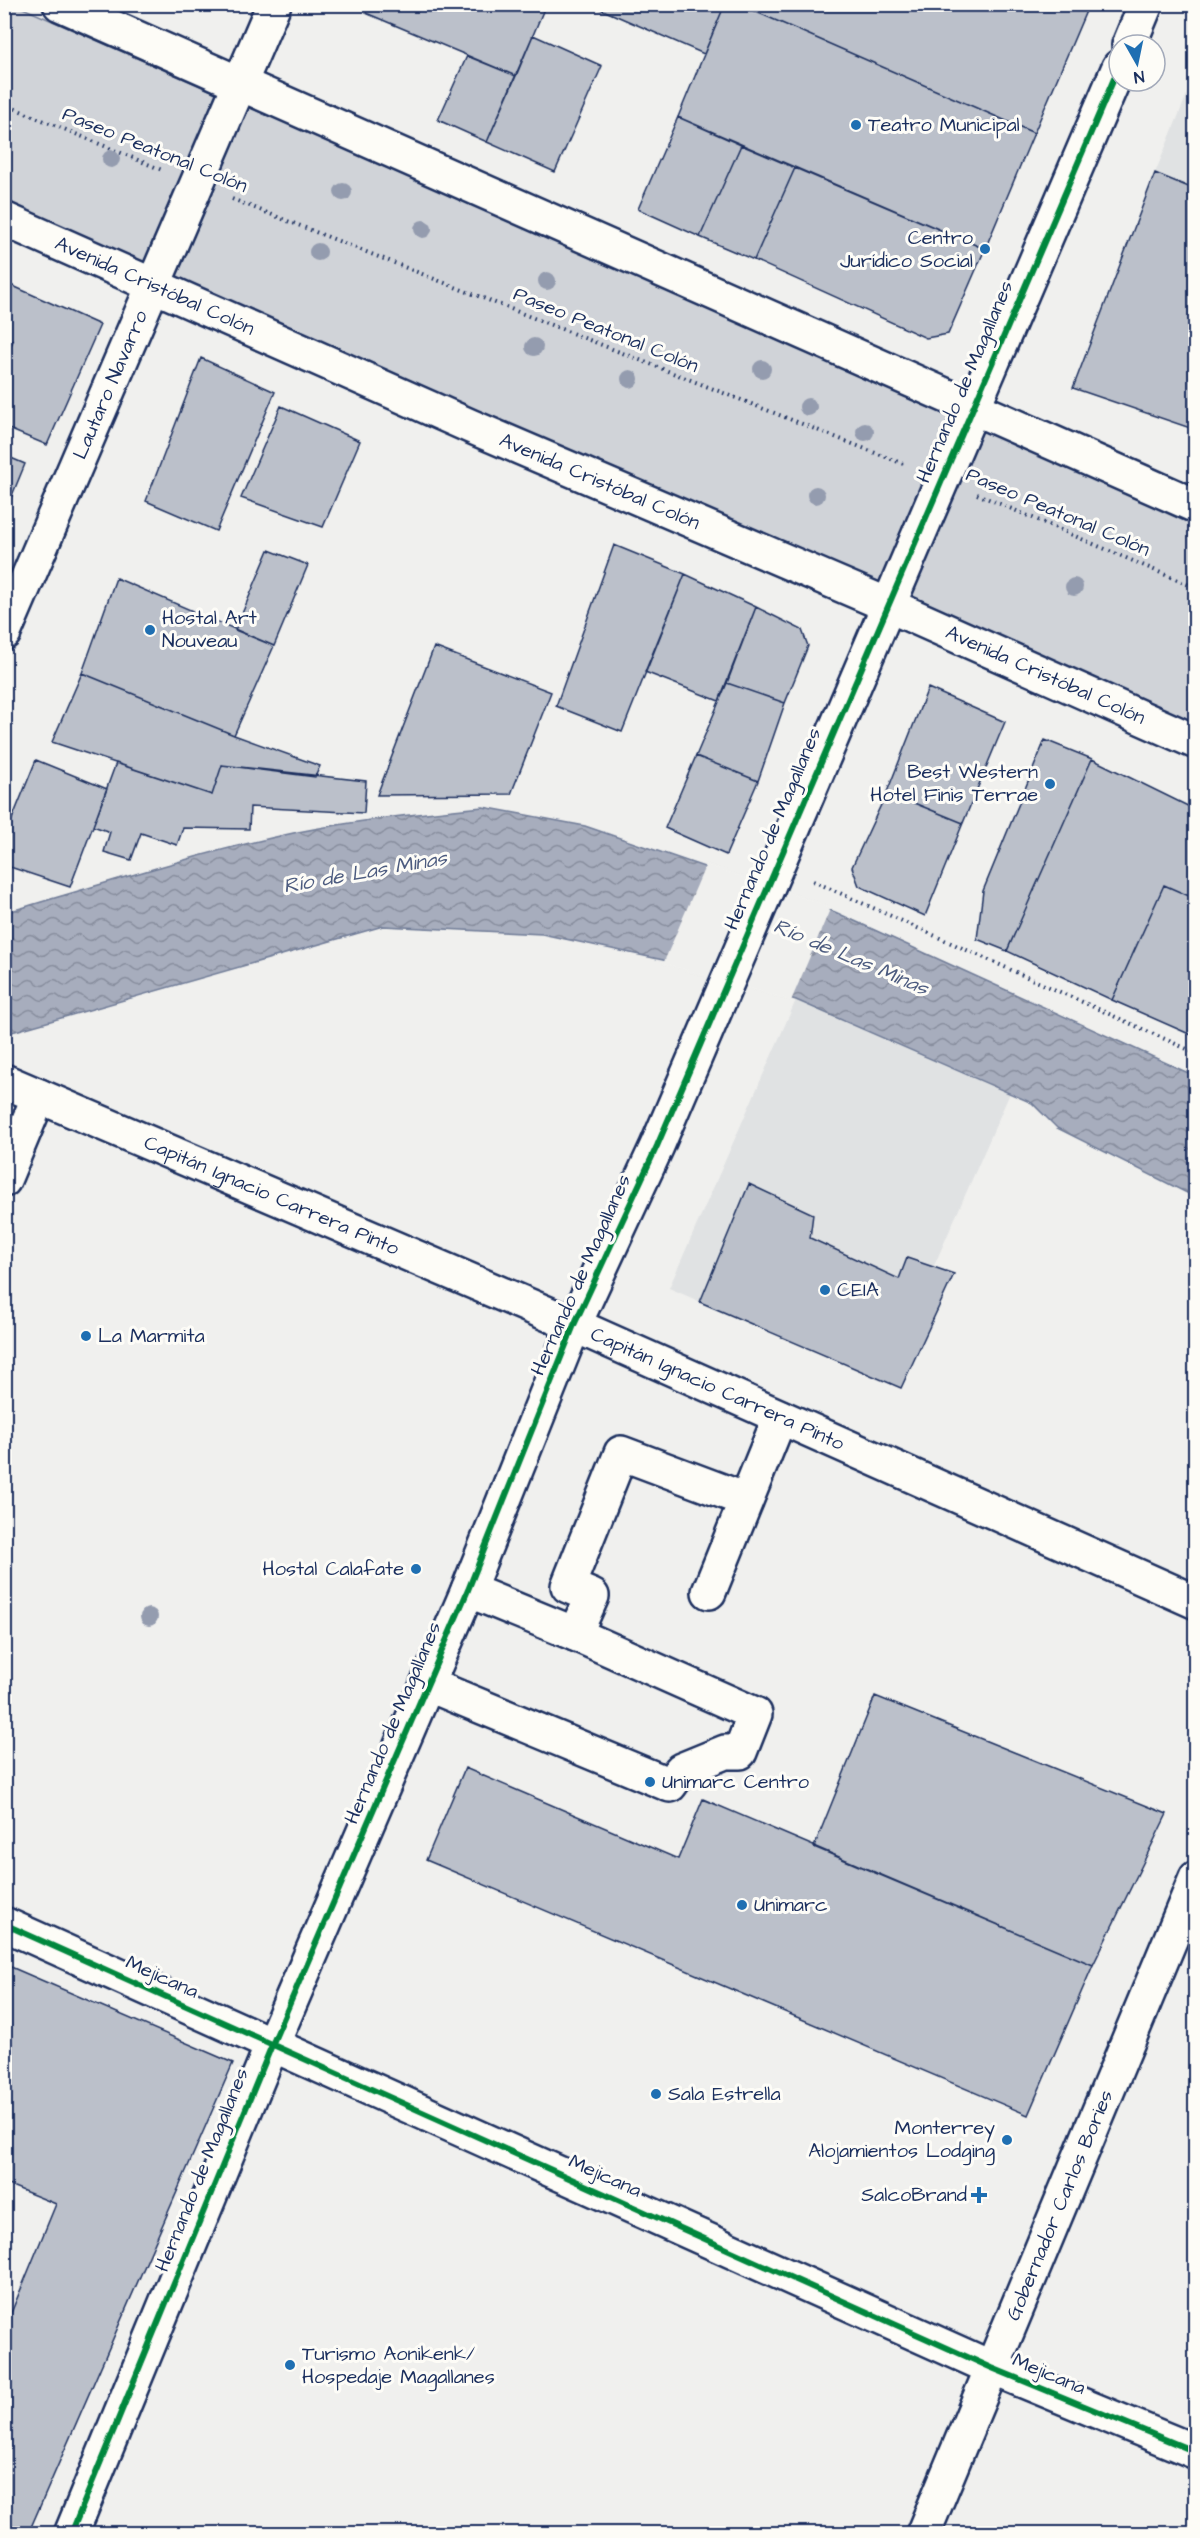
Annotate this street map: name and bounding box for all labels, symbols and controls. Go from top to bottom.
north arrow [1107,33,1167,93]
text: N [1133,65,1146,88]
street label: Paseo Peatonal Colón [58,100,252,200]
place label: Teatro Municipal [868,111,1020,139]
marker: Teatro Municipal [849,118,863,132]
place label: Centro Jurídico Social [840,224,973,275]
street label: Avenida Cristóbal Colón [51,229,259,343]
marker: Centro Jurídico Social [978,242,992,256]
street label: Hernando de Magallanes [910,277,1021,488]
street label: Paseo Peatonal Colón [509,280,703,380]
street label: Lautaro Navarro [66,306,155,464]
street label: Avenida Cristóbal Colón [495,426,704,537]
street label: Paseo Peatonal Colón [962,461,1154,563]
place label: Hostal Art Nouveau [162,604,257,655]
street label: Avenida Cristóbal Colón [941,618,1150,732]
marker: Hostal Art Nouveau [143,623,157,637]
street label: Hernando de Magallanes [718,724,829,935]
place label: Best Western Hotel Finis Terrae [870,758,1038,809]
marker: Best Western Hotel Finis Terrae [1043,777,1057,791]
water label: Río de Las Minas [281,843,450,901]
water label: Río de Las Minas [769,911,934,1003]
street label: Capitán Ignacio Carrera Pinto [140,1129,403,1262]
street label: Hernando de Magallanes [524,1170,639,1380]
place label: CEIA [837,1276,879,1304]
marker: CEIA [818,1283,832,1297]
street label: Capitán Ignacio Carrera Pinto [586,1320,849,1458]
place label: La Marmita [98,1322,205,1350]
marker: La Marmita [79,1329,93,1343]
place label: Hostal Calafate [263,1555,404,1583]
marker: Hostal Calafate [409,1562,423,1576]
street label: Hernando de Magallanes [338,1618,449,1829]
place label: Unimarc Centro [662,1768,809,1796]
marker: Unimarc Centro [643,1775,657,1789]
place label: Unimarc [754,1891,828,1919]
marker: Unimarc [735,1898,749,1912]
street label: Mejicana [121,1949,203,2005]
street label: Hernando de Magallanes [148,2064,257,2276]
place label: Sala Estrella [668,2080,781,2108]
street label: Gobernador Carlos Bories [999,2086,1120,2325]
marker: Sala Estrella [649,2087,663,2101]
place label: Monterrey Alojamientos Lodging [808,2114,995,2166]
marker: Monterrey Alojamientos Lodging [1000,2133,1014,2147]
street label: Mejicana [564,2148,646,2204]
place label: SalcoBrand [861,2181,967,2209]
marker: SalcoBrand [972,2188,986,2202]
place label: Turismo Aonikenk/ Hospedaje Magallanes [302,2340,495,2392]
street label: Mejicana [1008,2346,1090,2402]
marker: Turismo Aonikenk/ Hospedaje Magallanes [283,2358,297,2372]

